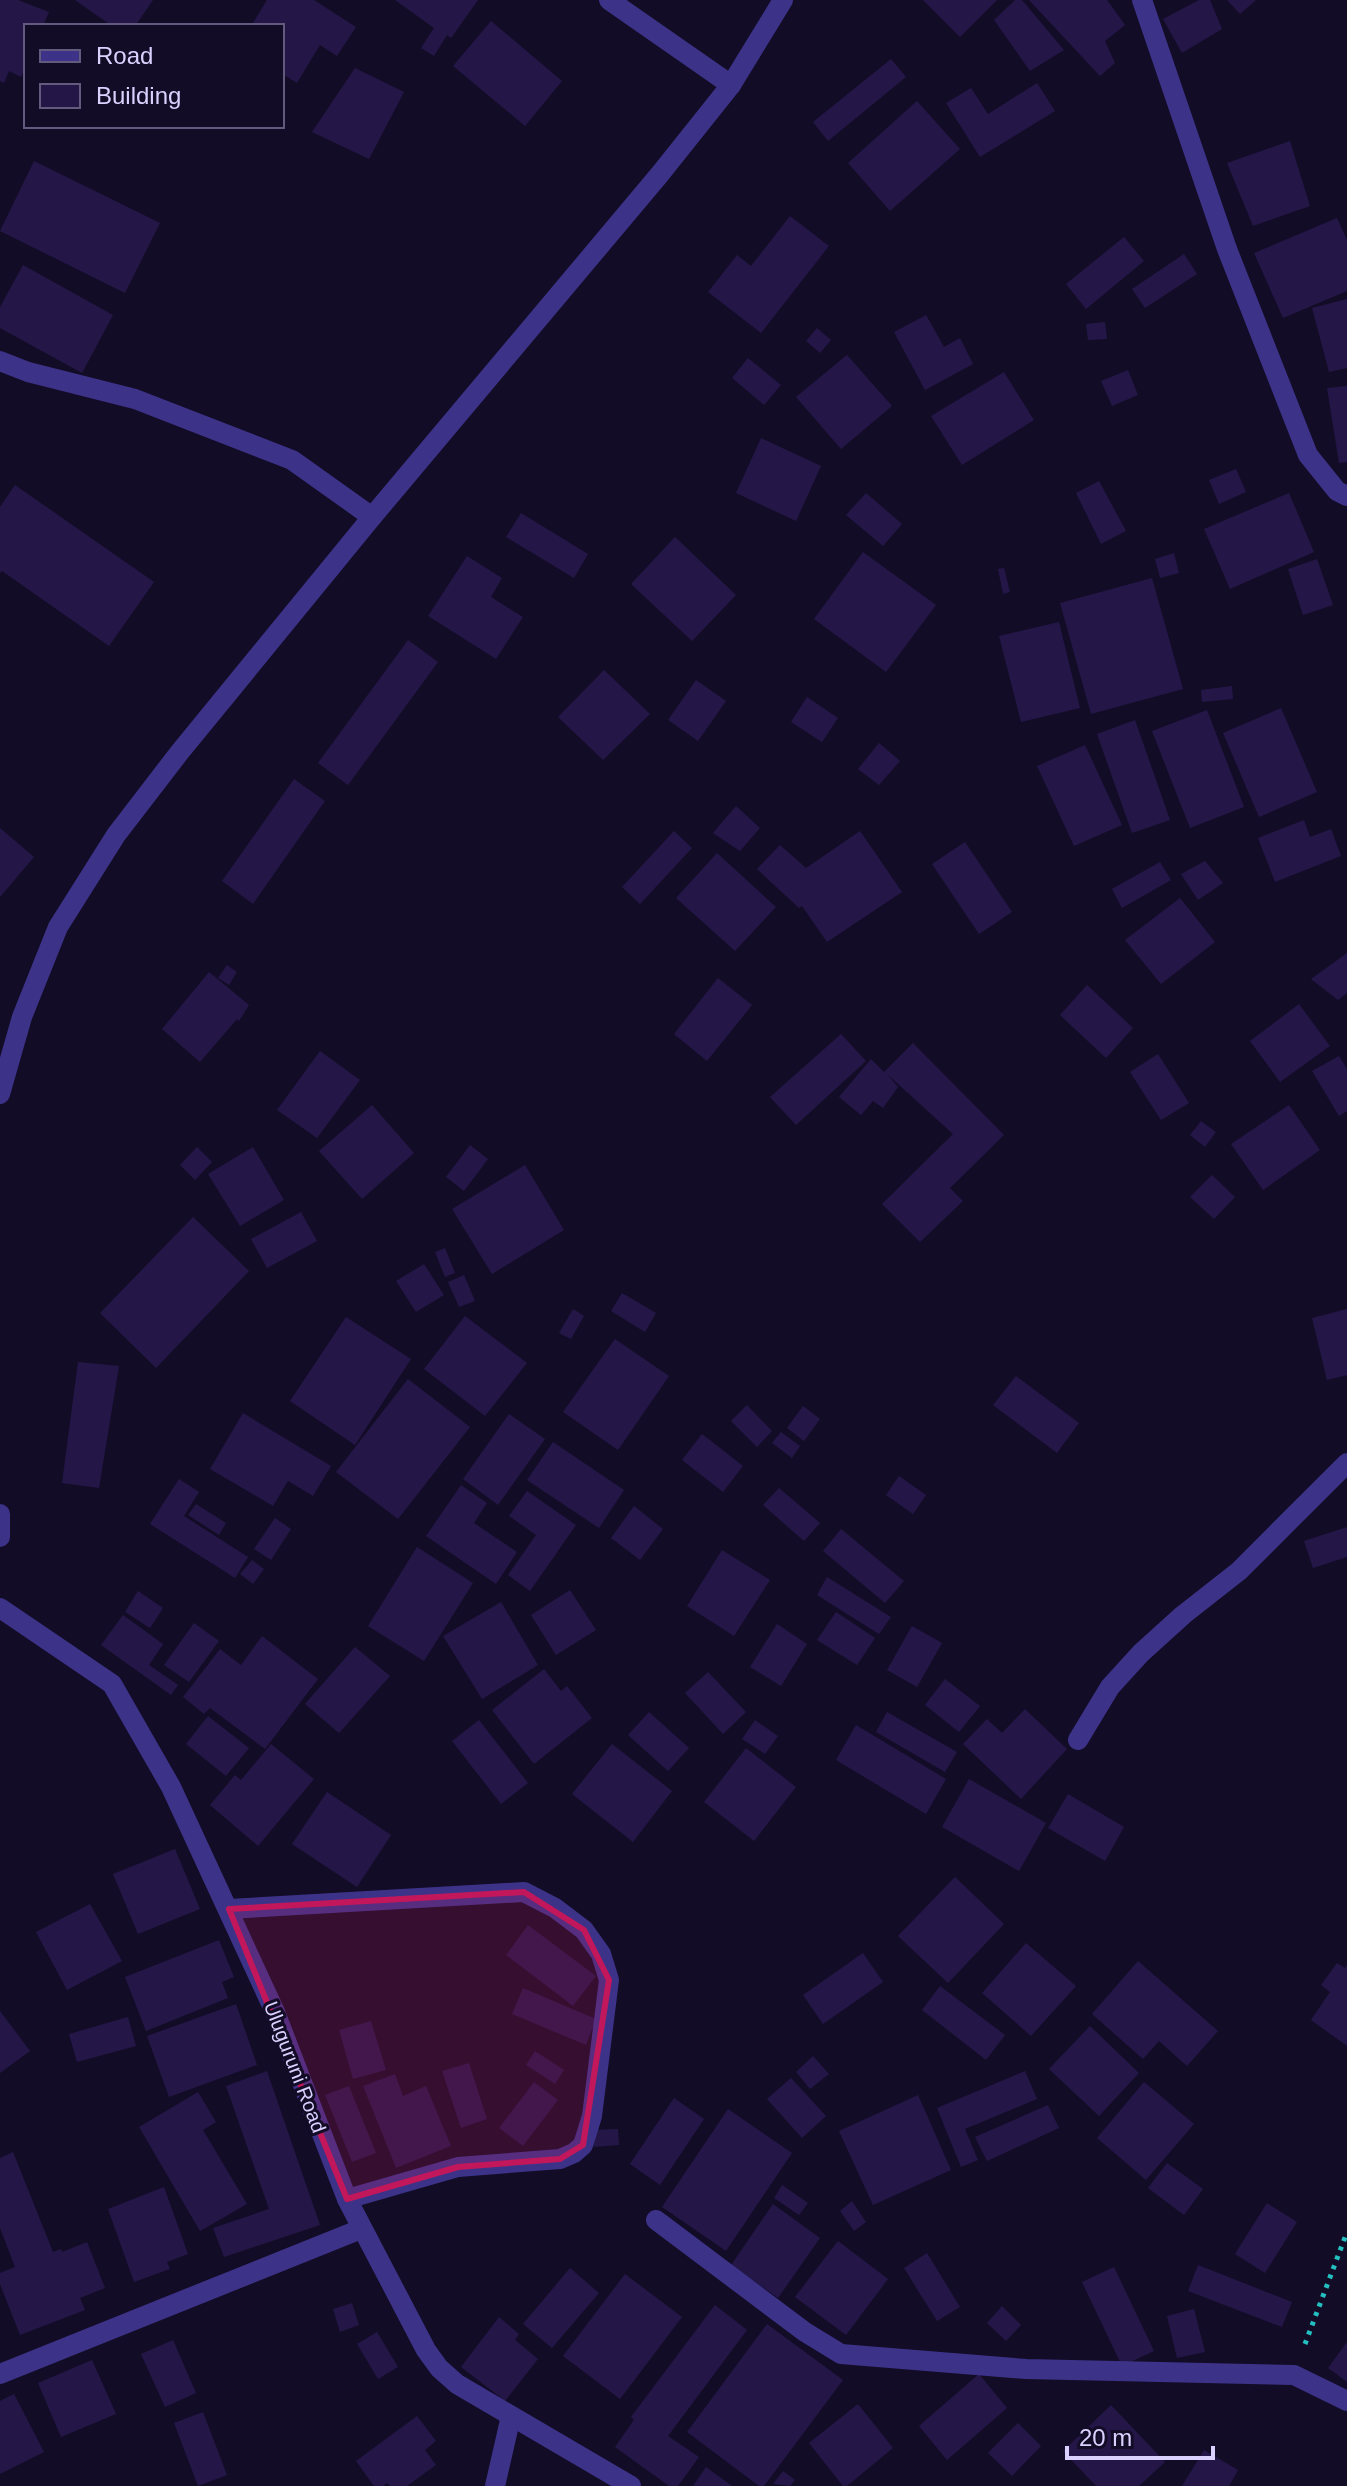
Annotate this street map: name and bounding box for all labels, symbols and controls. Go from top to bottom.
legend [24,24,284,128]
text: Road [96,42,153,69]
text: Building [96,82,181,109]
street label: Uluguruni Road [260,1998,330,2136]
scale bar [1067,2410,1213,2460]
text: 20 m [1079,2424,1132,2451]

